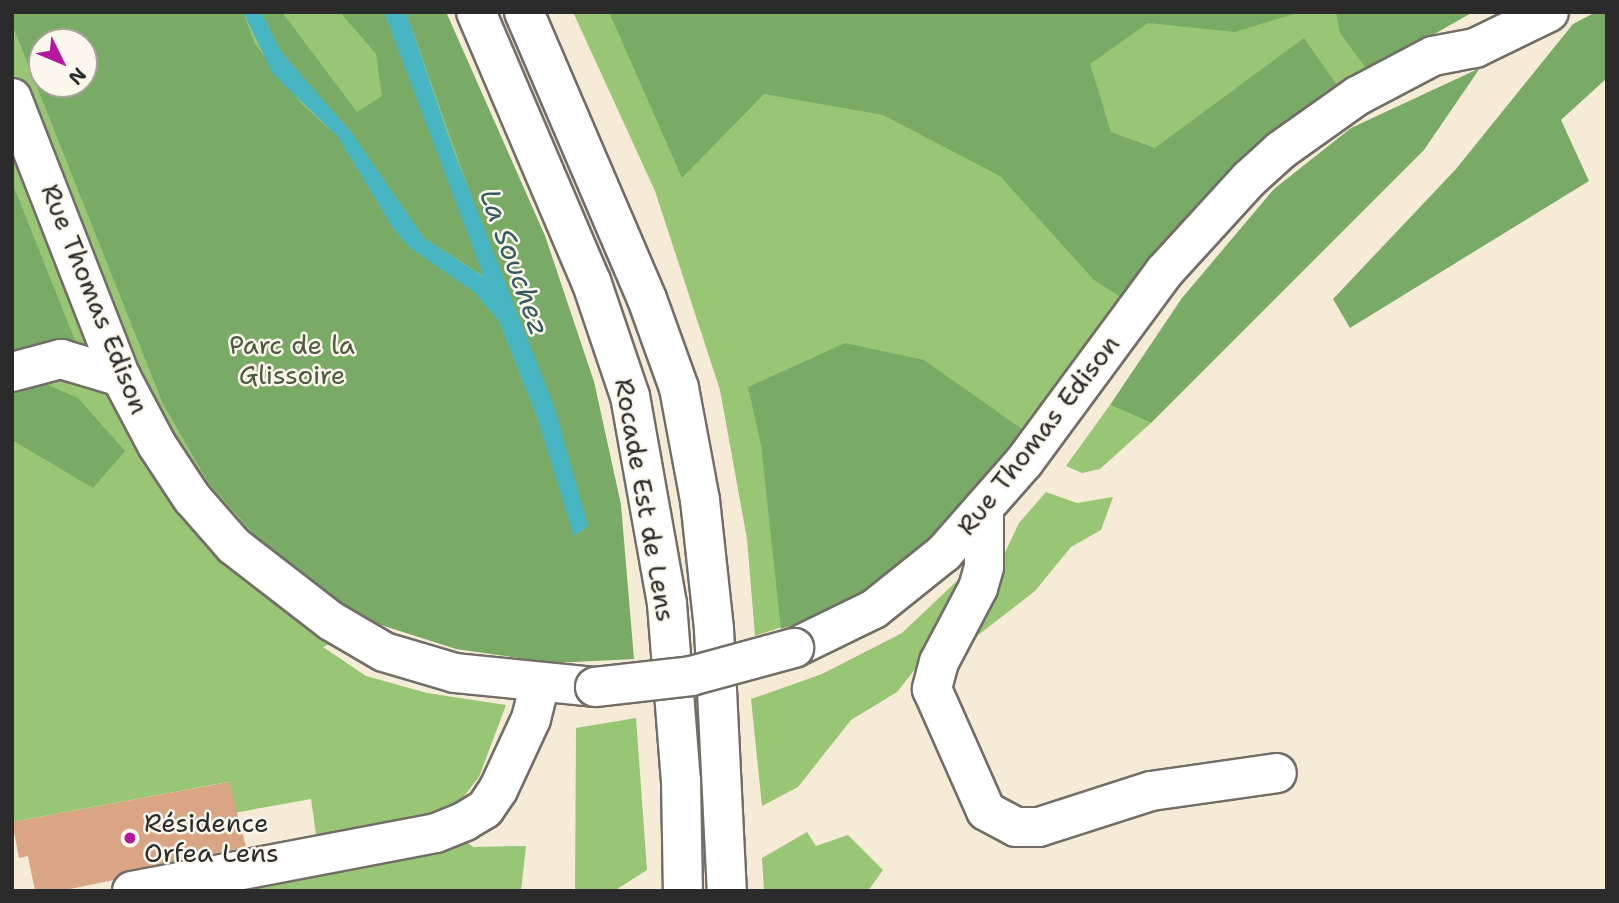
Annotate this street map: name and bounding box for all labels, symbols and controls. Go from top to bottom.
north arrow [28,28,98,98]
text: N [63,62,92,90]
street label: Rue Thomas Edison [35,180,155,418]
water label: La Souchez [473,184,557,340]
park label: Parc de la Glissoire [229,329,355,390]
street label: Rue Thomas Edison [950,329,1126,541]
street label: Rocade Est de Lens [608,376,682,624]
place label: Résidence Orfea Lens [144,807,279,868]
marker: Résidence Orfea Lens [122,830,138,846]

